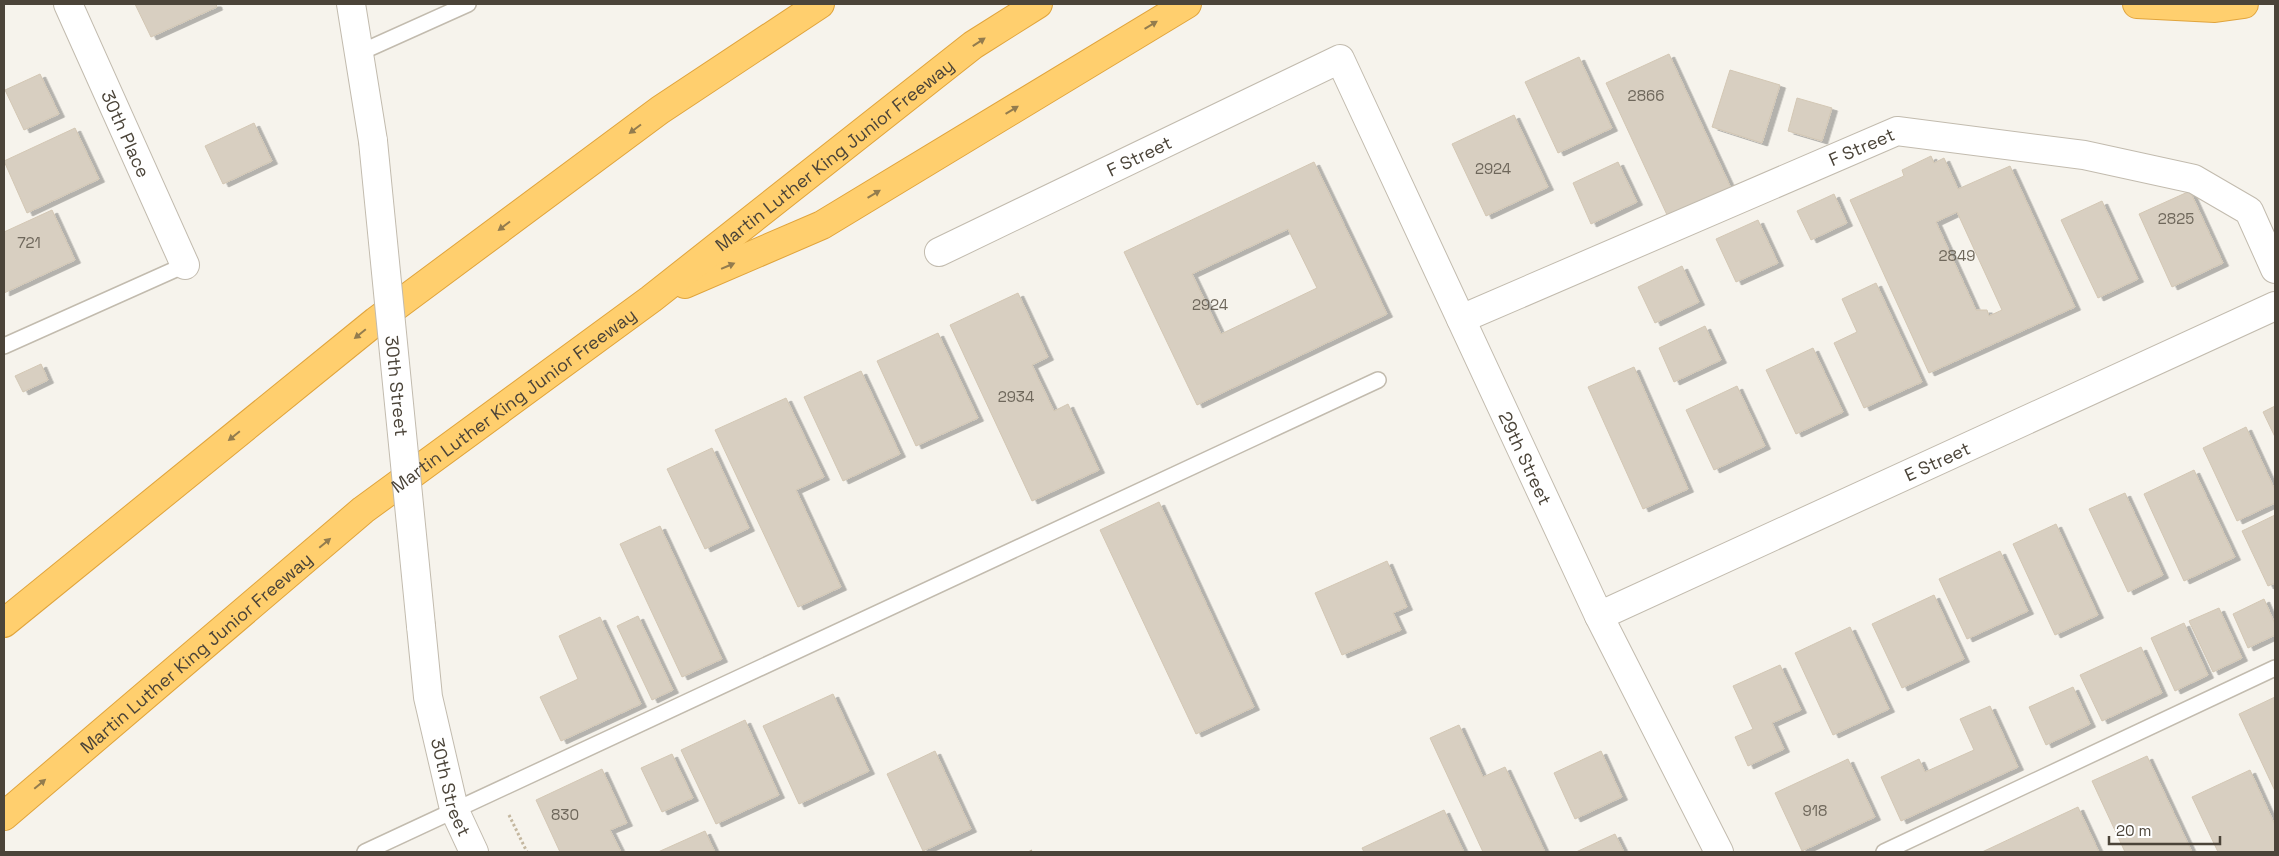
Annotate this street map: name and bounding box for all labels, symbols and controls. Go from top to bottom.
one-way arrow [1145,21,1158,30]
one-way arrow [972,37,985,46]
street label: Martin Luther King Junior Freeway [710,53,958,256]
street label: 30th Place [97,86,156,181]
house number: 2866 [1628,86,1664,105]
one-way arrow [1006,105,1019,114]
street label: F Street [1825,122,1898,171]
one-way arrow [628,124,642,134]
street label: F Street [1103,130,1175,181]
house number: 2924 [1475,159,1511,178]
one-way arrow [867,189,880,199]
house number: 2825 [2158,209,2194,228]
one-way arrow [497,221,511,231]
house number: 721 [17,233,41,252]
house number: 2849 [1939,246,1975,265]
one-way arrow [721,261,735,269]
house number: 2924 [1192,295,1228,314]
street label: Martin Luther King Junior Freeway [386,303,640,497]
one-way arrow [354,328,367,339]
street label: 30th Street [381,334,414,437]
house number: 2934 [998,387,1034,406]
street label: 29th Street [1494,407,1557,509]
one-way arrow [228,430,241,441]
street label: E Street [1901,436,1974,486]
one-way arrow [318,537,330,549]
street label: Martin Luther King Junior Freeway [75,547,317,758]
street label: 30th Street [426,735,476,840]
one-way arrow [34,778,47,789]
house number: 918 [1803,801,1827,820]
house number: 830 [551,805,579,824]
scale bar [2109,814,2220,846]
text: 20 m [2116,821,2151,840]

